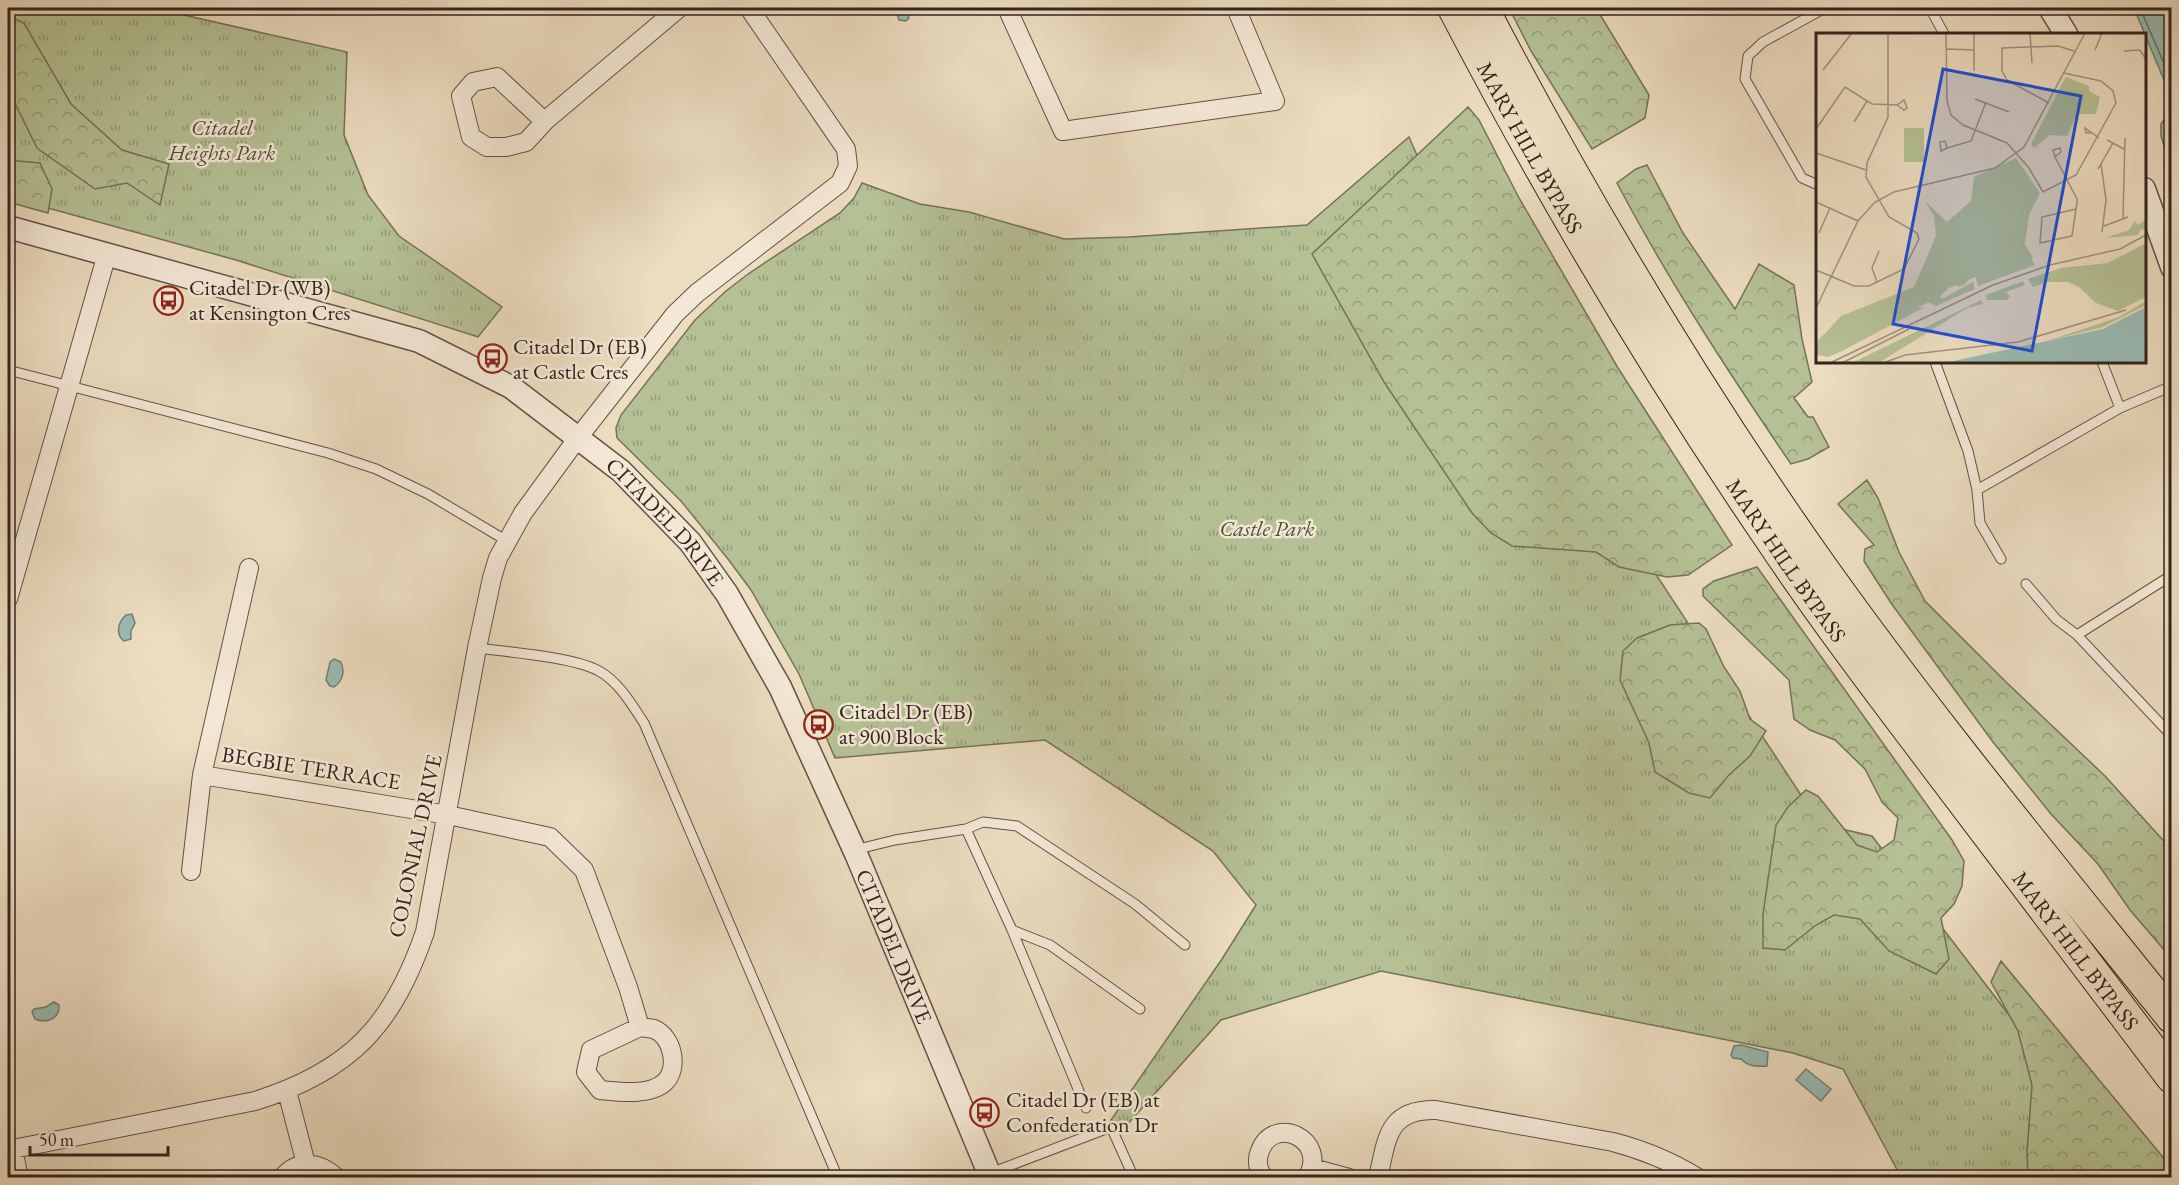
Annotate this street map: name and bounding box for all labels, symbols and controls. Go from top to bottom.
inset map [1816,33,2146,363]
street label: MARY HILL BYPASS [1471,57,1590,239]
park label: Citadel Heights Park [168,113,275,167]
place label: Citadel Dr (WB) at Kensington Cres [189,273,350,327]
bus stop icon: Citadel Dr (WB) at Kensington Cres [152,284,184,316]
place label: Citadel Dr (EB) at Castle Cres [513,332,647,386]
bus stop icon: Citadel Dr (EB) at Castle Cres [476,343,508,375]
street label: CITADEL DRIVE [600,450,731,592]
street label: MARY HILL BYPASS [1720,473,1853,648]
park label: Castle Park [1219,514,1315,543]
place label: Citadel Dr (EB) at 900 Block [839,697,973,751]
bus stop icon: Citadel Dr (EB) at 900 Block [802,708,834,740]
street label: BEGBIE TERRACE [220,740,402,796]
street label: COLONIAL DRIVE [381,752,449,940]
street label: CITADEL DRIVE [850,865,939,1028]
street label: MARY HILL BYPASS [2006,865,2146,1036]
place label: Citadel Dr (EB) at Confederation Dr [1006,1085,1160,1139]
bus stop icon: Citadel Dr (EB) at Confederation Dr [969,1096,1001,1128]
scale bar [30,1119,168,1157]
text: 50 m [39,1128,74,1151]

